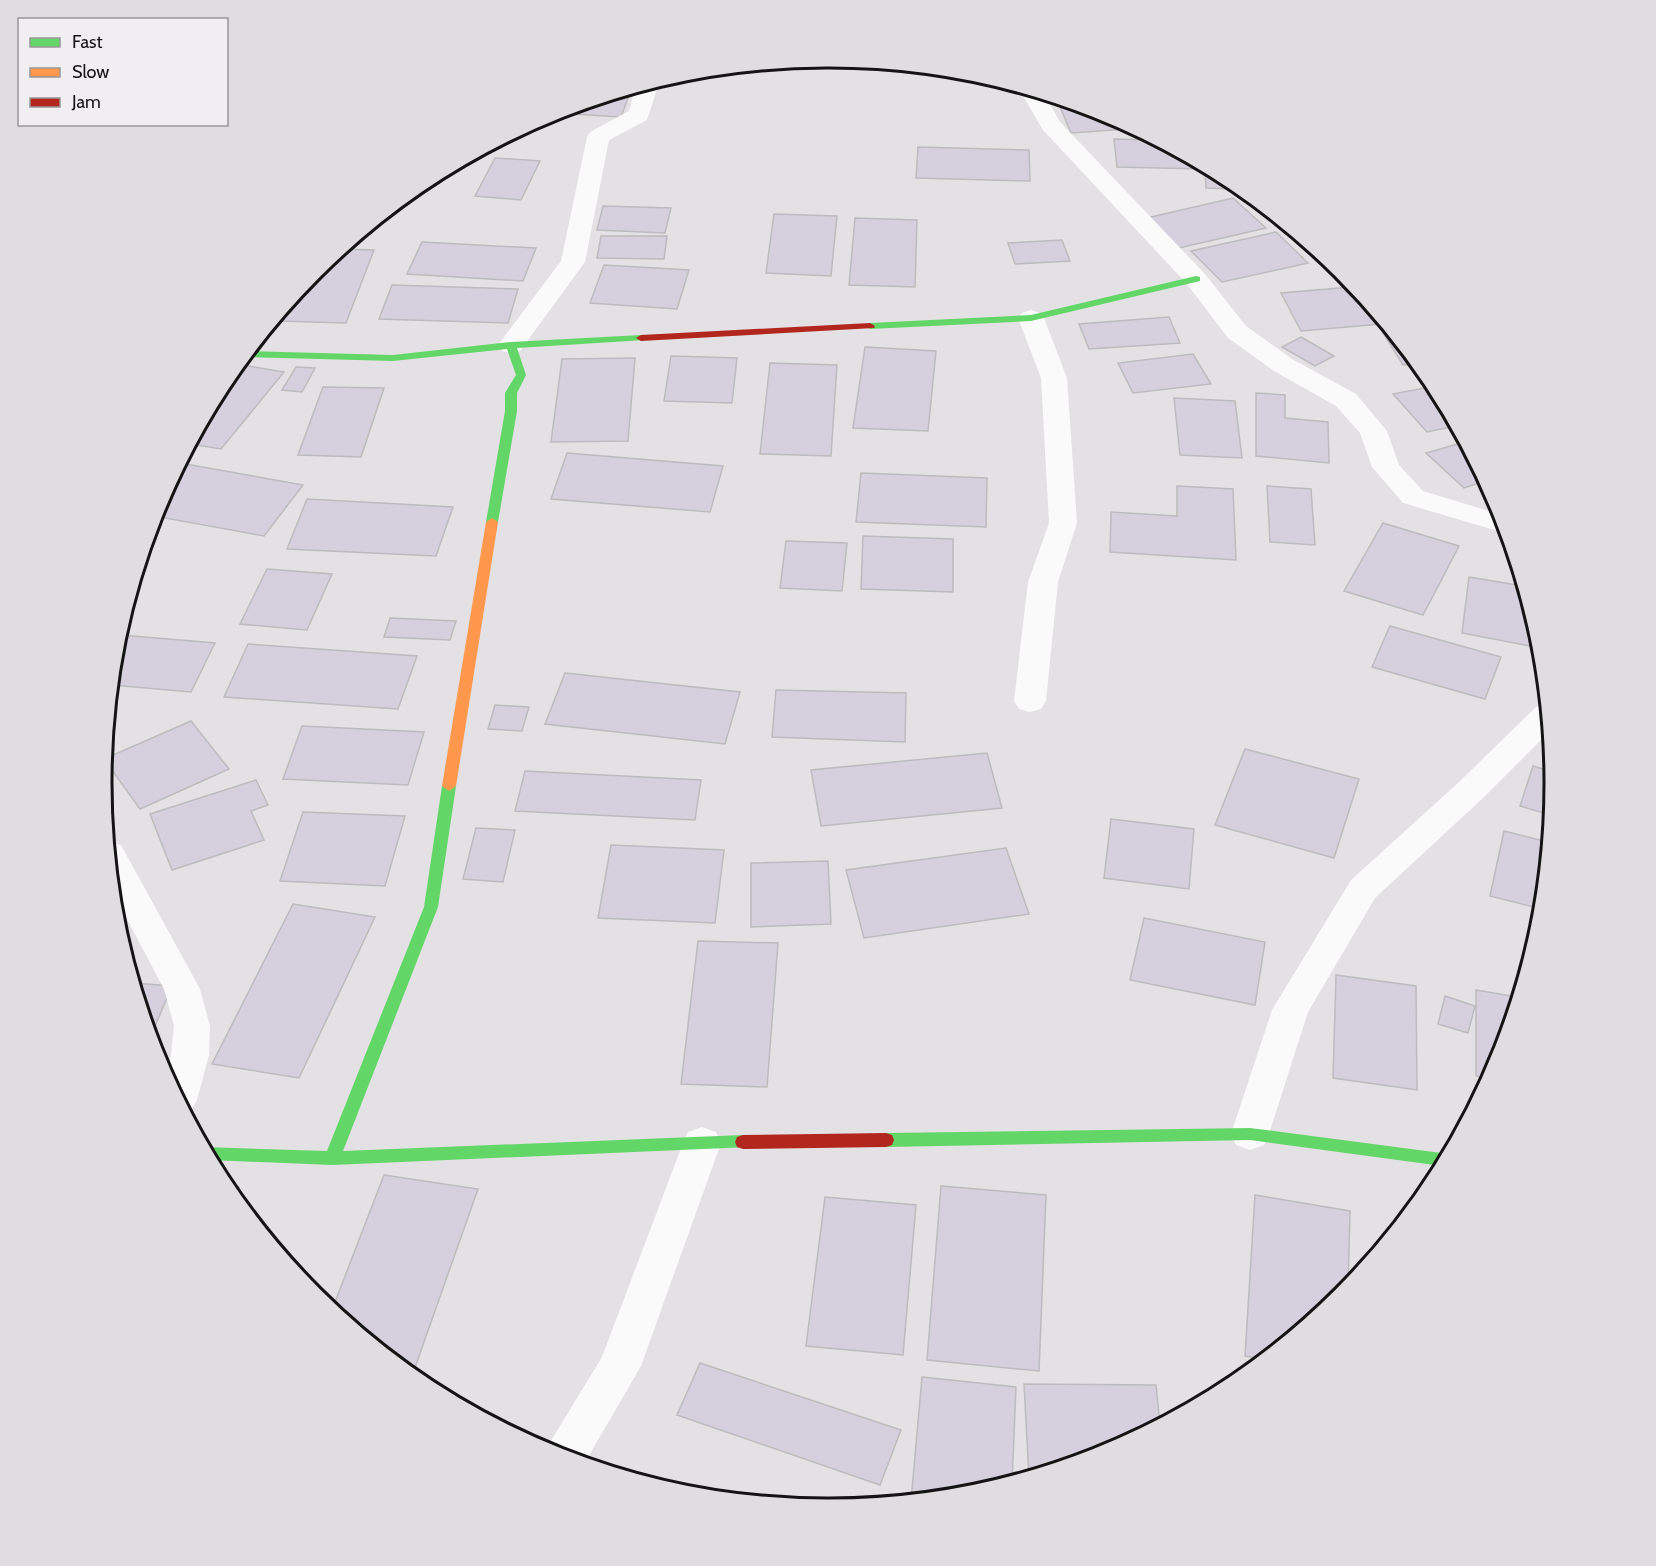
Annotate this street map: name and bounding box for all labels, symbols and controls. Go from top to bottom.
legend [18,18,228,126]
text: Fast [72,31,103,53]
text: Slow [72,61,109,83]
text: Jam [71,91,101,113]

